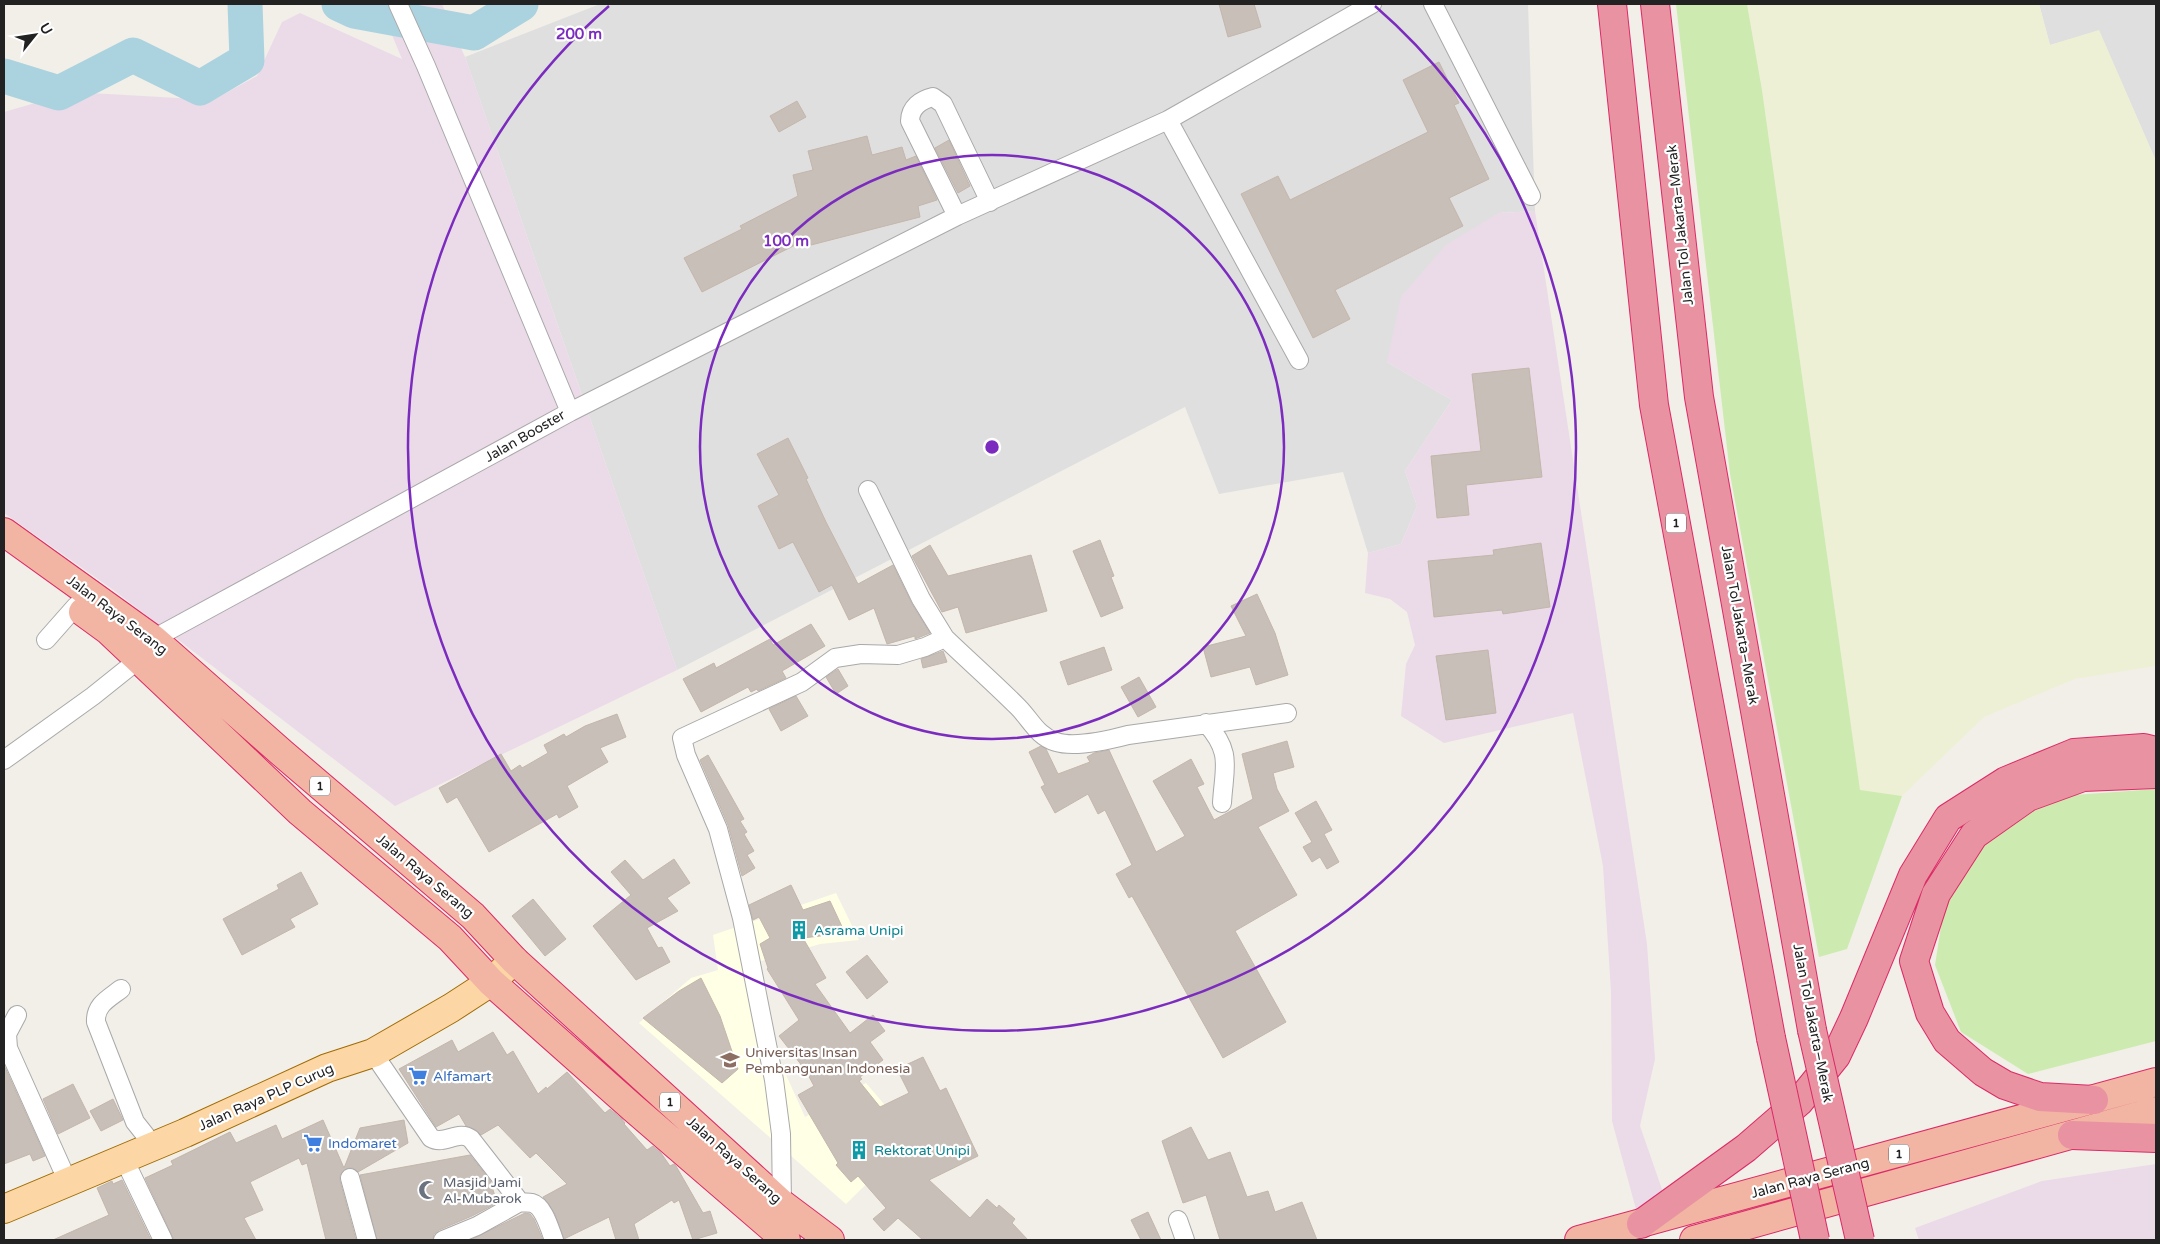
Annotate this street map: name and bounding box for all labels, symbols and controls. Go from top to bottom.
north arrow [10,10,60,60]
text: U [36,20,56,38]
text: 200 m [556,25,602,43]
street label: Jalan Tol Jakarta–Merak [1663,144,1697,306]
text: 100 m [763,232,809,250]
street label: Jalan Booster [482,406,569,466]
centre of rings [983,438,1001,456]
road number: 1 [1666,514,1686,532]
street label: Jalan Tol Jakarta–Merak [1718,544,1762,706]
street label: Jalan Raya Serang [63,572,171,658]
road number: 1 [310,776,330,796]
street label: Jalan Raya Serang [373,830,477,922]
building icon: Asrama Unipi [788,919,810,941]
place label: Asrama Unipi [814,922,903,939]
street label: Jalan Tol Jakarta–Merak [1789,942,1837,1104]
place label: Universitas Insan Pembangunan Indonesia [745,1044,910,1077]
school or university icon: Universitas Insan Pembangunan Indonesia [719,1049,741,1071]
street label: Jalan Raya PLP Curug [196,1060,336,1134]
supermarket icon: Alfamart [407,1065,429,1087]
place label: Alfamart [433,1068,492,1085]
road number: 1 [660,1092,680,1112]
street label: Jalan Raya Serang [683,1113,785,1207]
supermarket icon: Indomaret [302,1132,324,1154]
place label: Indomaret [328,1135,398,1152]
building icon: Rektorat Unipi [848,1139,870,1161]
place label: Rektorat Unipi [874,1142,970,1159]
road number: 1 [1889,1144,1909,1164]
street label: Jalan Raya Serang [1749,1154,1871,1202]
place label: Masjid Jami Al-Mubarok [443,1174,522,1207]
mosque icon: Masjid Jami Al-Mubarok [417,1179,439,1201]

